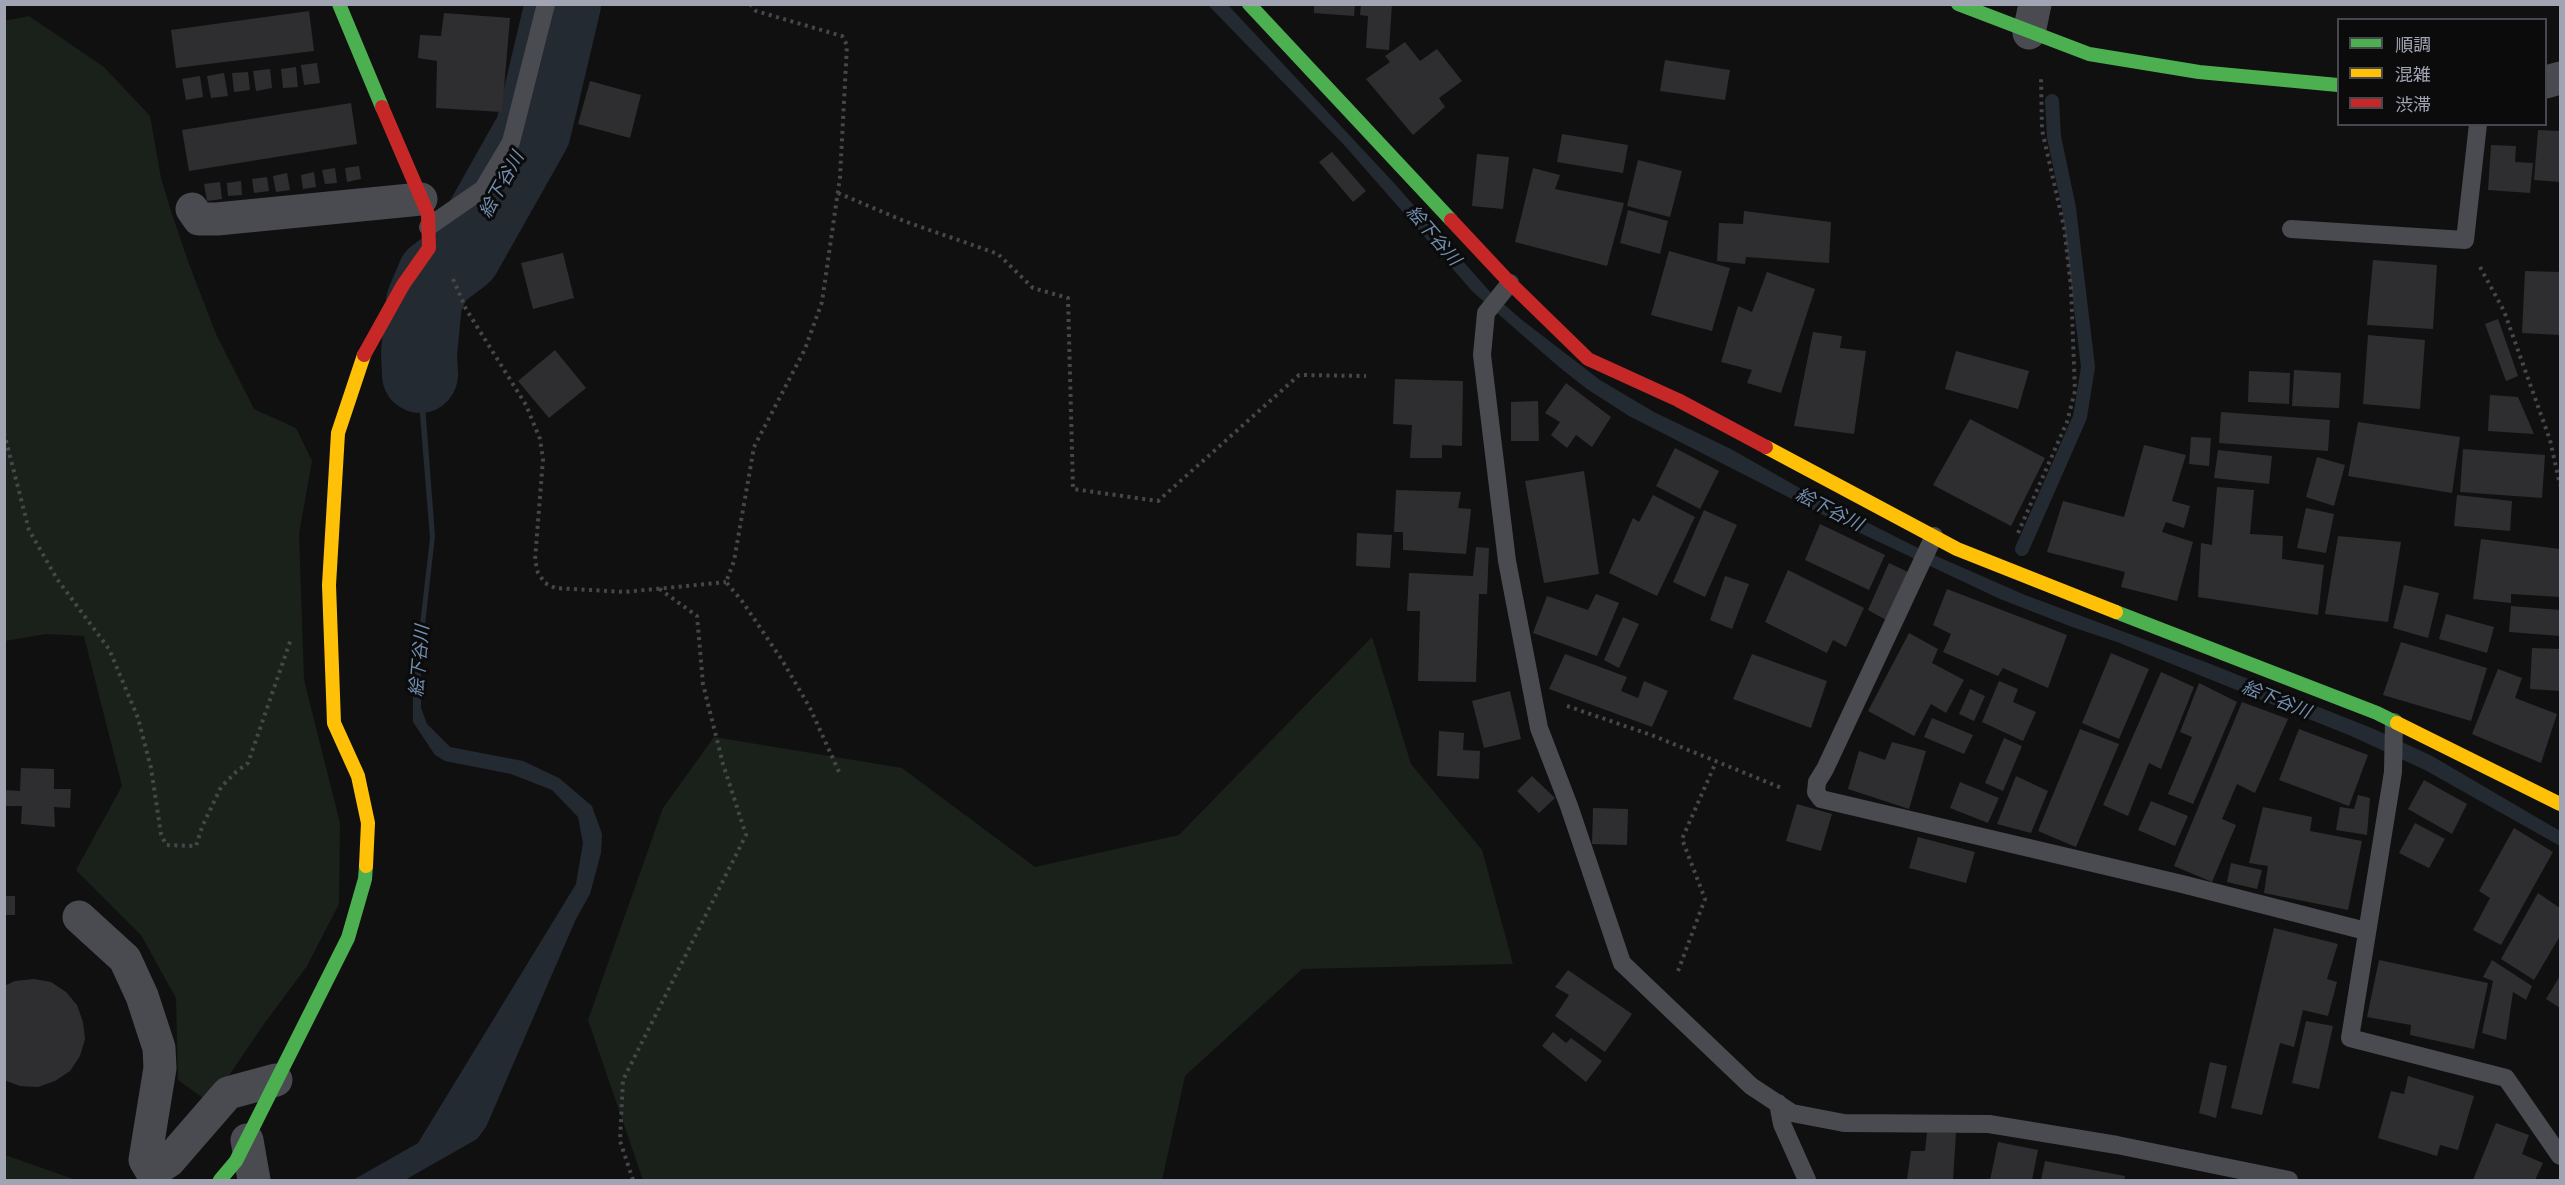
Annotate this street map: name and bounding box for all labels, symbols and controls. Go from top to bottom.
legend [2337,18,2547,126]
text: 順調 [2395,34,2431,56]
text: 混雑 [2395,64,2431,86]
text: 渋滞 [2395,94,2431,116]
water label: 絵下谷川 [475,148,529,222]
water label: 絵下谷川 [1401,202,1465,270]
water label: 絵下谷川 [1792,484,1866,536]
water label: 絵下谷川 [406,624,434,698]
water label: 絵下谷川 [2239,677,2313,723]

